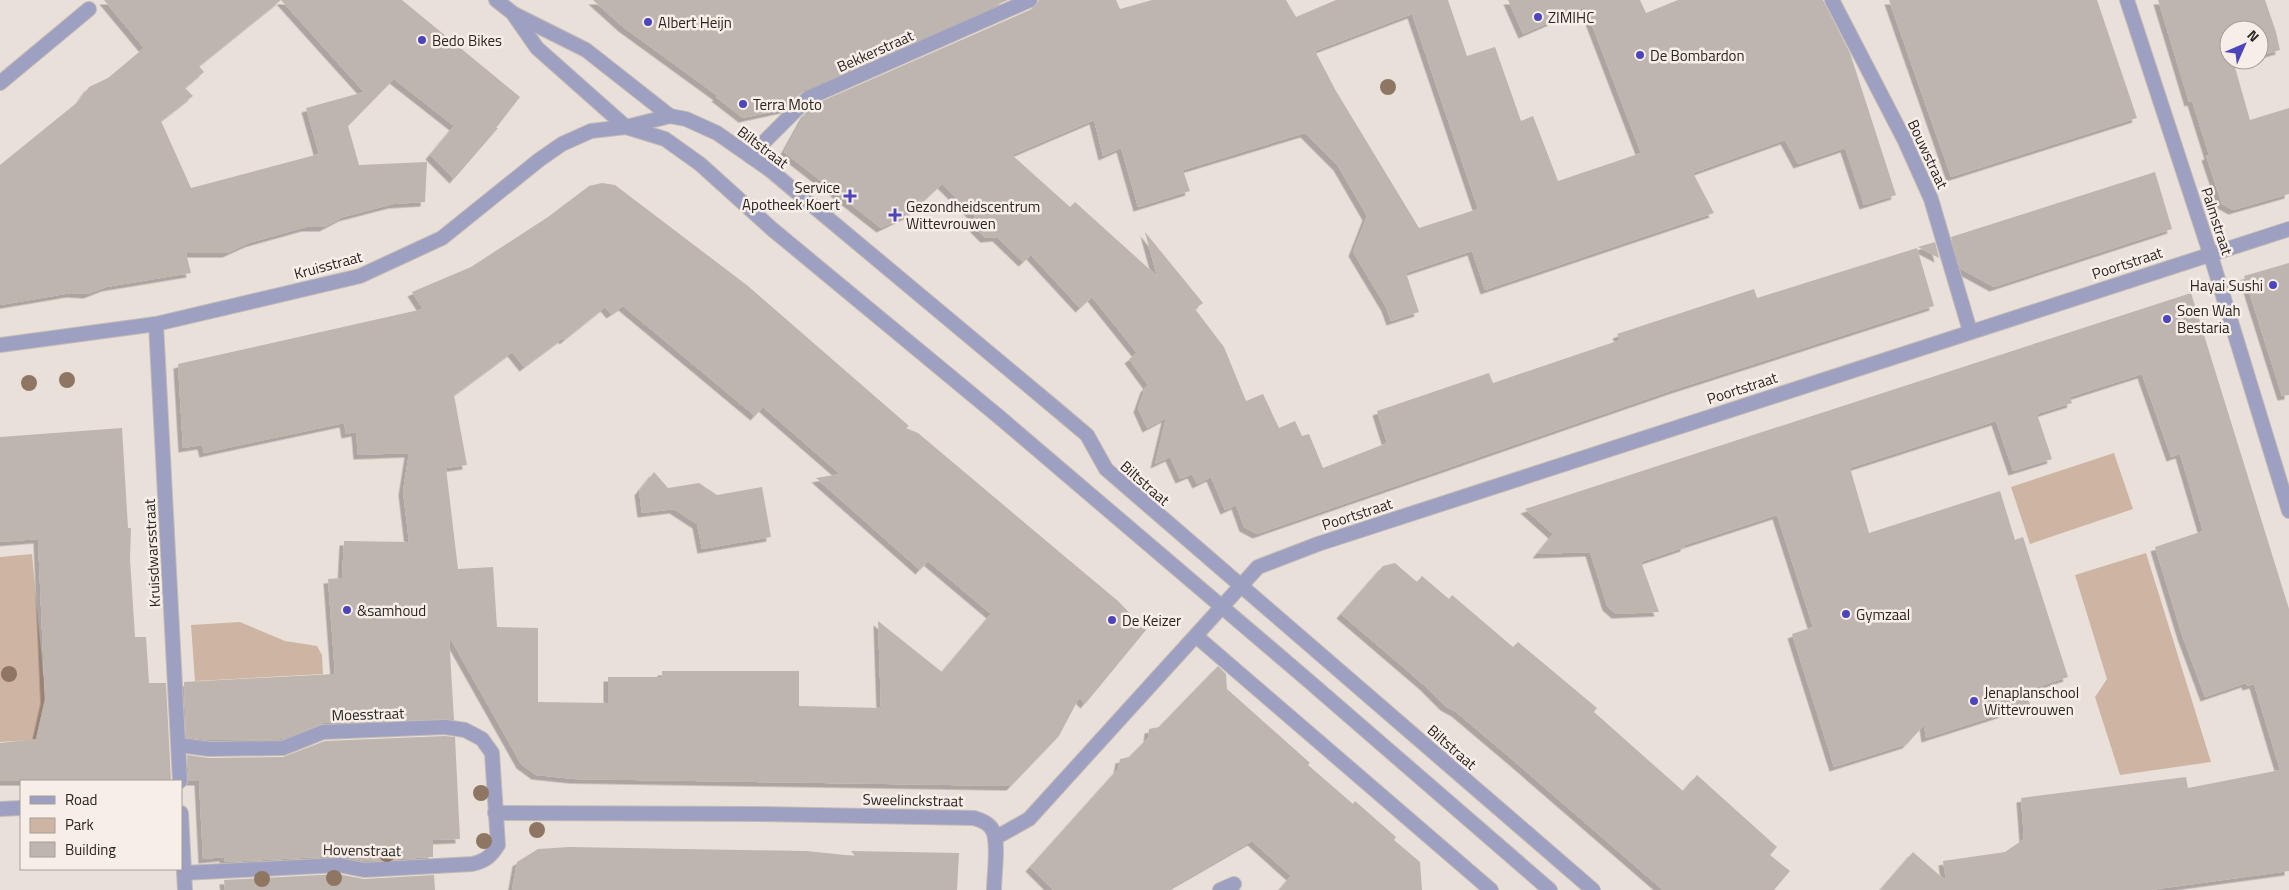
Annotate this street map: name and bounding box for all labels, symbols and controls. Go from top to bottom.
place label: ZIMIHC [1548,6,1594,29]
place label: Albert Heijn [658,11,732,34]
marker: ZIMIHC [1532,11,1544,23]
marker: Albert Heijn [642,16,654,28]
north arrow [2219,20,2269,70]
street label: Bekkerstraat [833,24,918,78]
text: N [2243,25,2264,46]
place label: Bedo Bikes [432,29,502,52]
marker: Bedo Bikes [416,34,428,46]
place label: De Bombardon [1650,44,1745,67]
marker: De Bombardon [1634,49,1646,61]
place label: Terra Moto [753,93,822,116]
marker: Terra Moto [737,98,749,110]
street label: Bouwstraat [1902,116,1954,193]
street label: Biltstraat [733,120,794,174]
place label: Service Apotheek Koert [742,176,841,216]
street label: Palmstraat [2195,184,2239,259]
marker: Service Apotheek Koert [844,190,856,202]
place label: Gezondheidscentrum Wittevrouwen [906,195,1040,235]
marker: Gezondheidscentrum Wittevrouwen [888,208,902,222]
street label: Poortstraat [2089,241,2166,285]
street label: Kruisstraat [291,245,365,285]
place label: Hayai Sushi [2190,274,2263,297]
marker: Hayai Sushi [2267,279,2279,291]
place label: Soen Wah Bestaria [2177,299,2241,339]
marker: Soen Wah Bestaria [2161,313,2173,325]
street label: Poortstraat [1704,366,1781,410]
street label: Biltstraat [1115,455,1175,512]
street label: Poortstraat [1319,492,1396,536]
street label: Kruisdwarsstraat [138,497,166,608]
place label: &samhoud [357,599,426,622]
place label: Gymzaal [1856,603,1910,626]
marker: &samhoud [341,604,353,616]
marker: Gymzaal [1840,608,1852,620]
place label: De Keizer [1122,609,1181,632]
marker: De Keizer [1106,614,1118,626]
place label: Jenaplanschool Wittevrouwen [1984,681,2079,721]
marker: Jenaplanschool Wittevrouwen [1968,695,1980,707]
street label: Moesstraat [331,701,405,727]
street label: Biltstraat [1422,719,1482,776]
legend [20,780,182,870]
text: Road [65,788,97,811]
street label: Sweelinckstraat [862,788,964,812]
text: Park [65,813,94,836]
text: Building [65,838,116,861]
street label: Hovenstraat [323,838,402,862]

